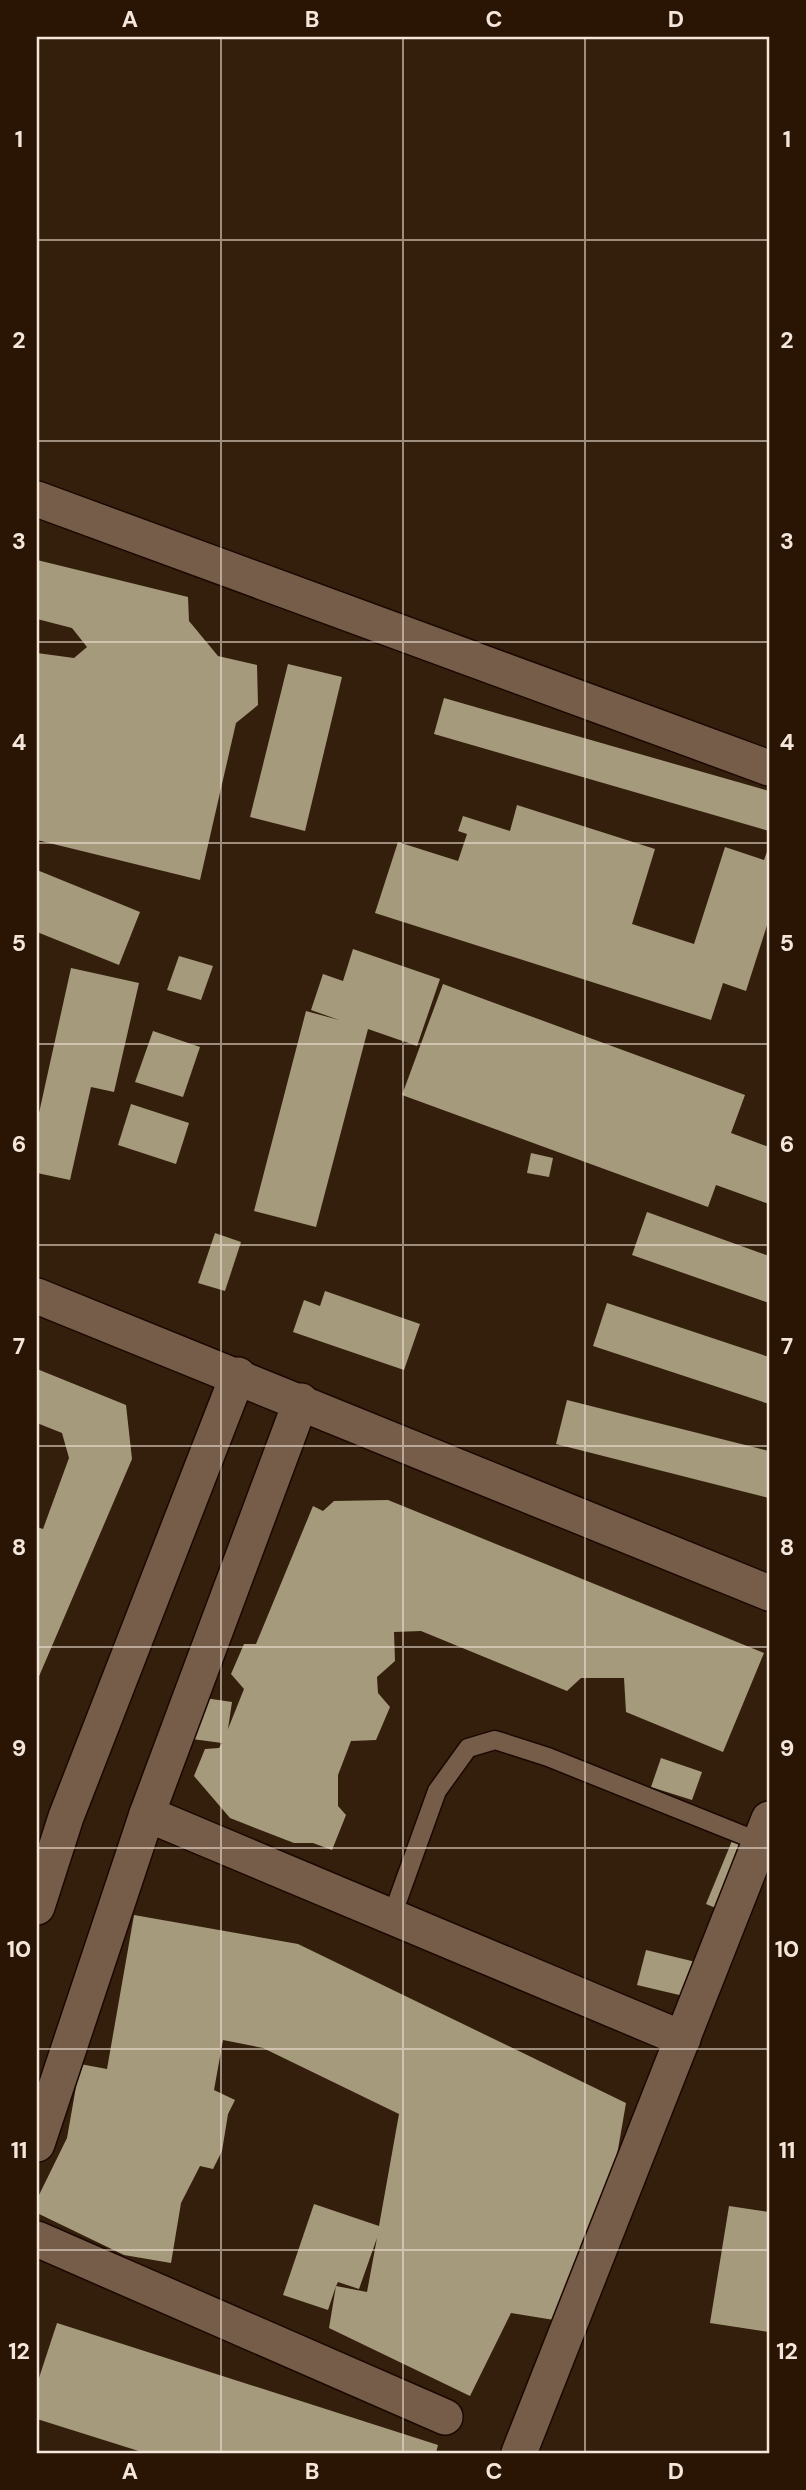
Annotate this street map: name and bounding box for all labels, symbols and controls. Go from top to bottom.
text: A [122,4,138,34]
text: B [305,4,319,34]
text: C [486,4,502,34]
text: D [668,4,684,34]
text: 1 [15,124,23,154]
text: 1 [783,124,791,154]
text: 2 [12,325,26,355]
text: 2 [780,325,794,355]
text: 3 [12,526,26,556]
text: 3 [780,526,794,556]
text: 4 [12,727,27,757]
text: 4 [780,727,795,757]
text: 5 [12,928,26,958]
text: 5 [780,928,794,958]
text: 6 [12,1129,26,1159]
text: 6 [780,1129,794,1159]
text: 7 [13,1331,25,1361]
text: 7 [781,1331,793,1361]
text: 8 [12,1532,26,1562]
text: 8 [780,1532,794,1562]
text: 9 [12,1733,26,1763]
text: 9 [780,1733,794,1763]
text: 10 [7,1934,31,1964]
text: 10 [775,1934,799,1964]
text: 11 [11,2135,27,2165]
text: 11 [779,2135,795,2165]
text: 12 [8,2336,30,2366]
text: 12 [776,2336,798,2366]
text: A [122,2456,138,2486]
text: B [305,2456,319,2486]
text: C [486,2456,502,2486]
text: D [668,2456,684,2486]

